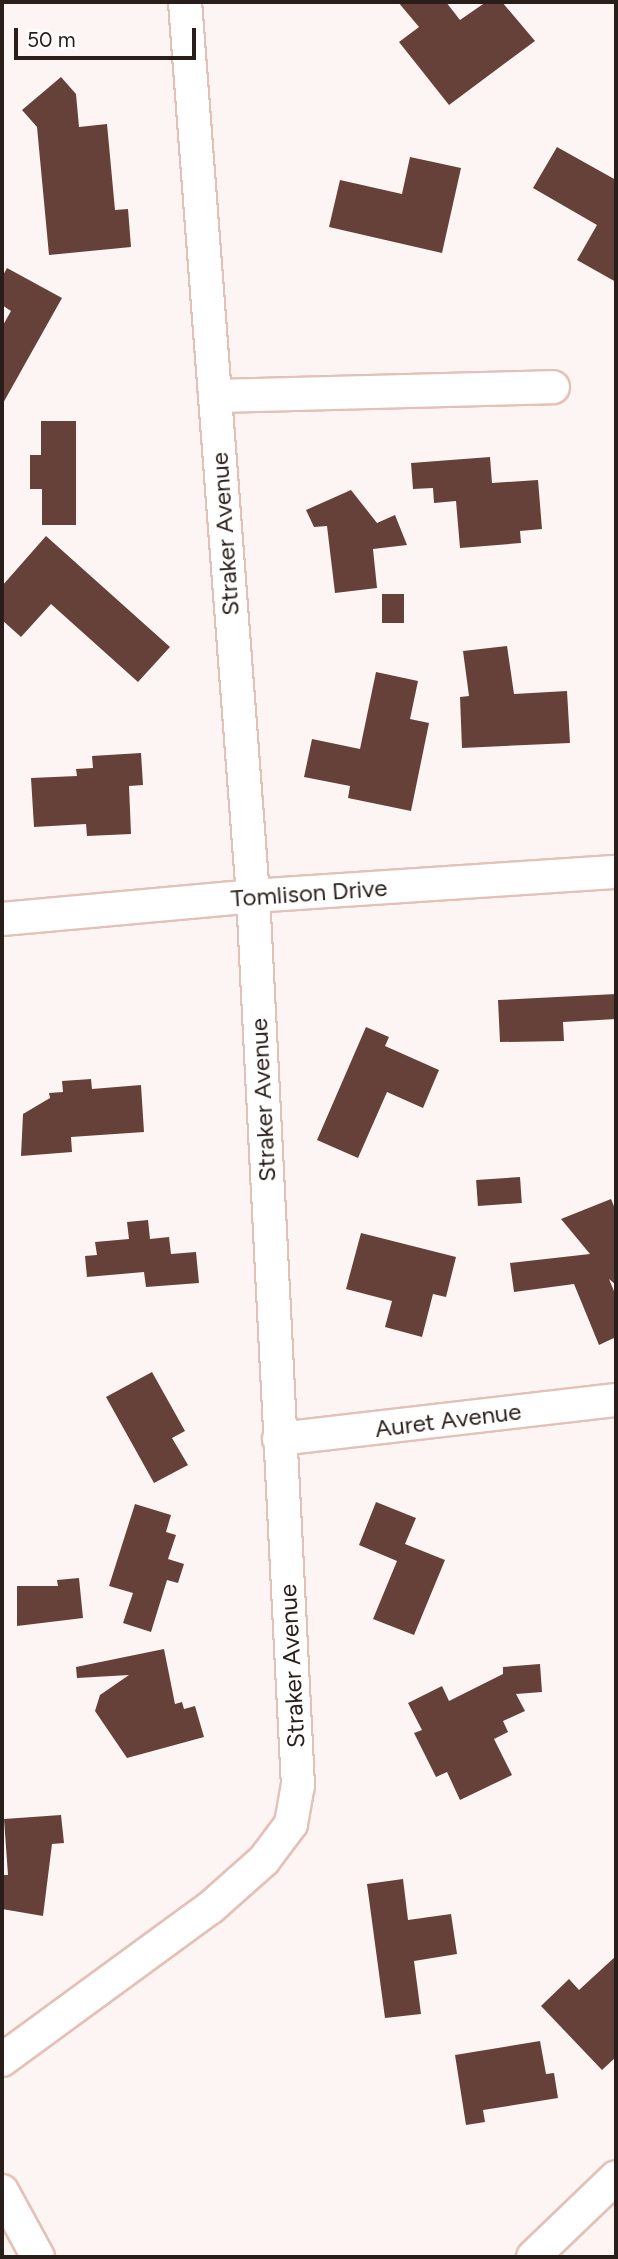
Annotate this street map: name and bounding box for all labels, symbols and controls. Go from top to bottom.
scale bar [18,14,200,58]
text: 50 m [27,27,76,52]
street label: Straker Avenue [205,451,245,617]
street label: Tomlison Drive [230,873,388,913]
street label: Straker Avenue [244,1017,282,1183]
street label: Auret Avenue [373,1397,523,1443]
street label: Straker Avenue [273,1583,311,1749]

